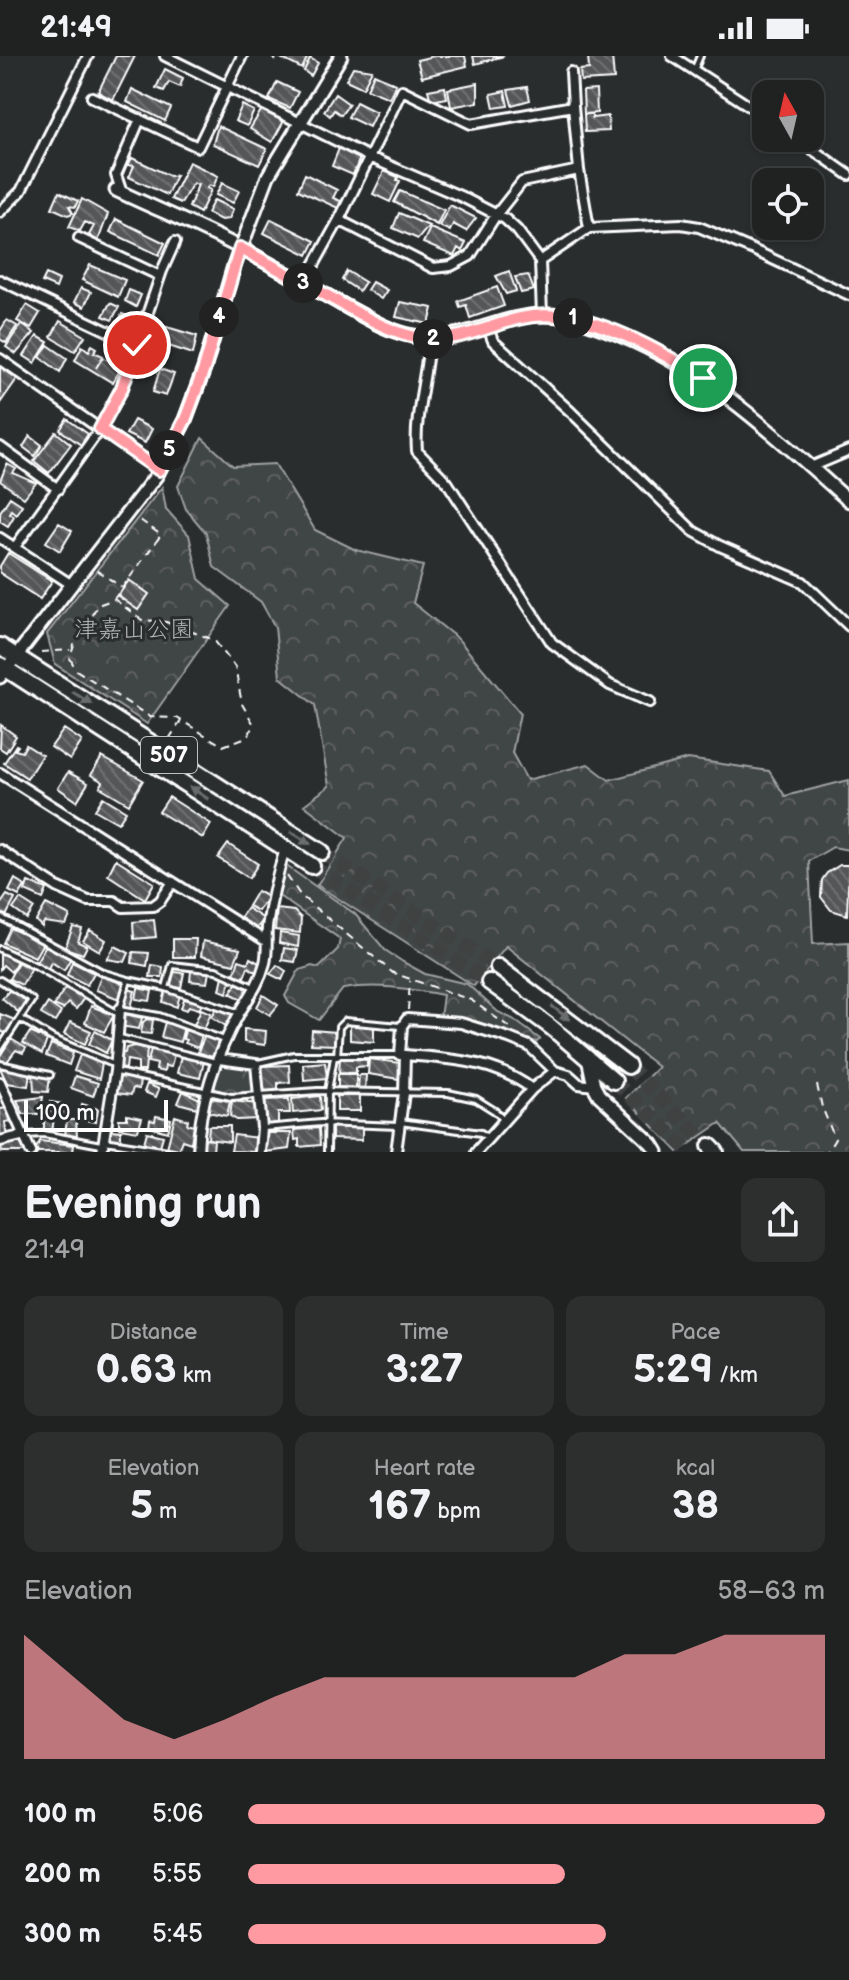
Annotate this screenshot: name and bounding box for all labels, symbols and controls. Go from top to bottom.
text: 21:49 [40,10,112,46]
north arrow [752,80,824,152]
map controls [752,80,824,240]
button: locate [752,168,824,240]
pin: 3 [283,263,323,303]
text: 3 [297,269,309,296]
pin: 4 [199,297,239,337]
pin: 1 [553,298,593,338]
text: 4 [213,303,225,330]
text: 1 [568,304,578,331]
pin [103,311,171,379]
pin: 2 [413,319,453,359]
icon: check [115,323,159,367]
text: 2 [426,325,440,352]
pin [669,344,737,412]
icon: arrive [681,356,725,400]
pin: 5 [149,430,189,470]
text: 5 [163,436,175,463]
park label: 津嘉山公園 [74,615,194,644]
one-way arrow [71,690,93,705]
road number: 507 [141,737,197,773]
one-way arrow [189,786,210,801]
one-way arrow [290,831,312,845]
one-way arrow [550,1005,572,1021]
scale bar [24,1096,168,1132]
text: 100 m [36,1100,95,1127]
text: Evening run [24,1178,261,1231]
button: share [741,1178,825,1262]
text: 21:49 [24,1235,85,1266]
text: Distance [110,1319,197,1346]
text: Time [400,1319,449,1346]
text: Pace [670,1319,721,1346]
text: 0.63 [95,1346,177,1394]
text: 3:27 [386,1346,463,1394]
text: 5:29 [633,1346,713,1394]
text: km [177,1362,212,1389]
text: /km [713,1362,758,1389]
text: Elevation [108,1455,199,1482]
text: Heart rate [374,1455,475,1482]
text: kcal [676,1455,715,1482]
text: 5 [130,1482,153,1530]
text: 167 [368,1482,431,1530]
text: 38 [672,1482,719,1530]
text: m [153,1498,177,1525]
text: bpm [431,1498,481,1525]
text: Elevation [24,1576,132,1607]
text: 58–63 m [717,1576,825,1607]
text: 100 m [24,1799,97,1830]
text: 5:06 [152,1799,203,1830]
text: 200 m [24,1859,101,1890]
text: 5:55 [152,1859,202,1890]
text: 300 m [24,1919,101,1950]
text: 5:45 [152,1919,203,1950]

